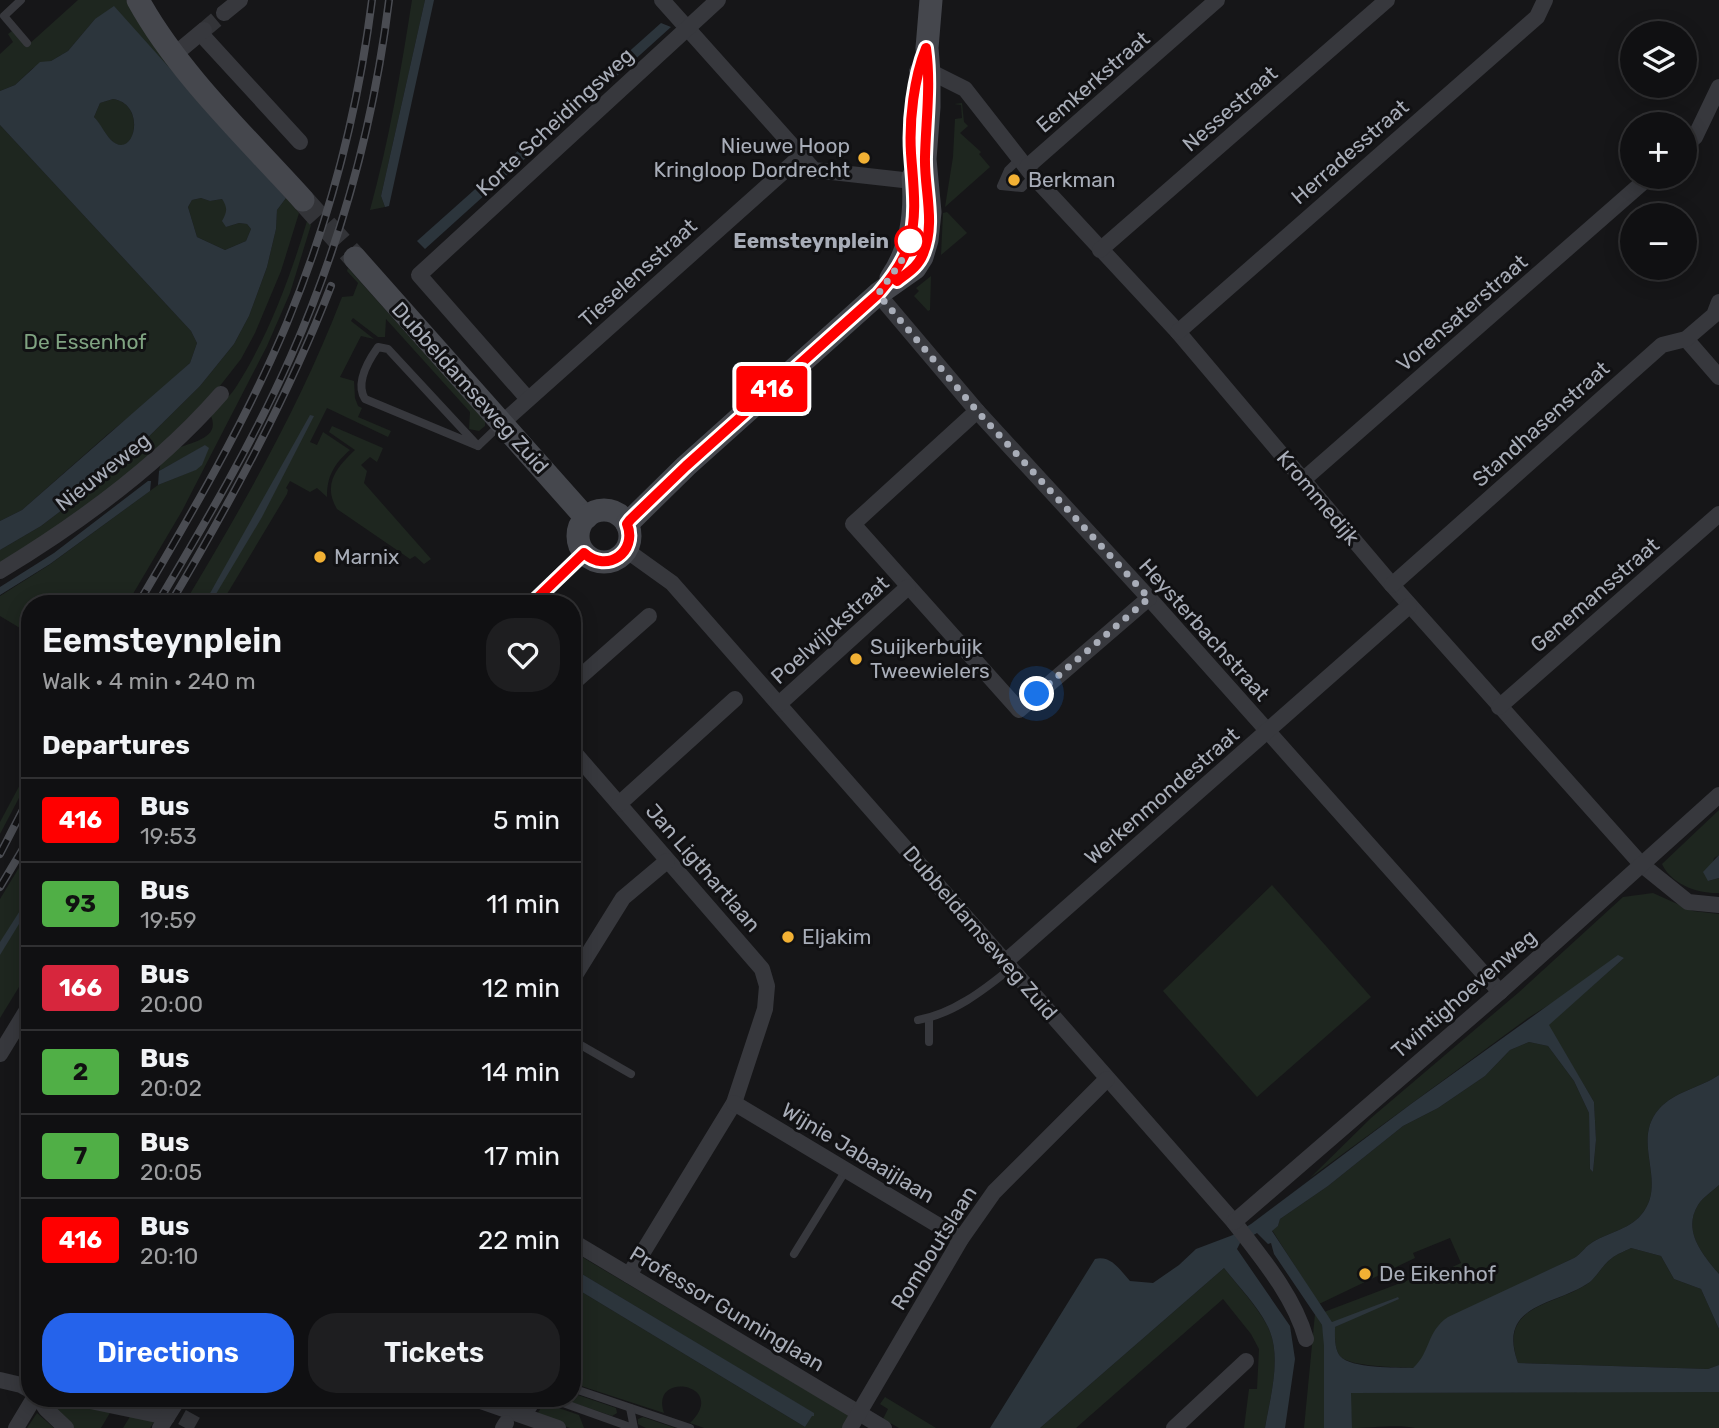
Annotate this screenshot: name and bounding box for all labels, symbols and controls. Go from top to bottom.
map controls [1620,21,1697,280]
button: layers [1620,21,1697,98]
street label: Eemkerkstraat [1031,26,1154,138]
street label: Korte Scheidingsweg [471,42,638,201]
street label: Nessestraat [1177,61,1282,157]
street label: Herradesstraat [1286,94,1413,209]
button: + [1620,112,1697,189]
place label: Nieuwe Hoop Kringloop Dordrecht [653,133,850,182]
marker: Nieuwe Hoop Kringloop Dordrecht [856,150,872,166]
place label: Berkman [1028,167,1116,192]
marker: Berkman [1006,172,1022,188]
button: − [1620,203,1697,280]
street label: Tieselensstraat [574,213,702,332]
marker: Eemsteynplein [895,226,925,256]
place label: Eemsteynplein [733,228,889,253]
street label: Vorensaterstraat [1391,249,1532,376]
street label: Dubbeldamseweg Zuid [387,297,554,479]
park label: De Essenhof [24,329,146,354]
street label: Standhasenstraat [1467,356,1614,492]
line badge: 416 [732,366,812,412]
text: 416 [750,375,794,403]
street label: Nieuweweg [50,427,155,516]
street label: Krommedijk [1272,445,1365,550]
street label: Genemansstraat [1525,532,1664,657]
place label: Marnix [334,544,399,569]
marker: Marnix [312,549,328,565]
street label: Heysterbachstraat [1134,553,1275,706]
street label: Poelwijckstraat [766,570,894,689]
button: heart [486,618,560,692]
text: Eemsteynplein [42,621,282,660]
place label: Suijkerbuijk Tweewielers [870,634,990,683]
marker: Suijkerbuijk Tweewielers [848,651,864,667]
text: Walk · 4 min · 240 m [42,667,256,695]
your location [1019,676,1054,711]
street label: Werkenmondestraat [1079,722,1244,870]
text: Departures [42,730,190,761]
text: Bus [140,791,189,822]
street label: Jan Ligthartlaan [641,798,766,937]
text: 5 min [493,805,560,836]
text: 416 [59,806,102,834]
text: 19:53 [140,822,197,850]
street label: Dubbeldamseweg Zuid [898,841,1063,1025]
text: Bus [140,875,189,906]
text: 11 min [486,889,560,920]
text: 93 [65,890,96,918]
text: 19:59 [140,906,197,934]
place label: Eljakim [802,924,871,949]
street label: Twintighoevenweg [1386,924,1541,1063]
marker: Eljakim [780,929,796,945]
text: Bus [140,959,189,990]
text: 12 min [482,973,560,1004]
text: 166 [59,974,102,1002]
text: 20:00 [140,990,203,1018]
text: Bus [140,1043,189,1074]
text: 14 min [481,1057,560,1088]
text: 2 [73,1058,88,1086]
text: 20:02 [140,1074,202,1102]
street label: Wijnie Jabaaijlaan [777,1097,939,1208]
text: Bus [140,1127,189,1158]
text: 17 min [484,1141,560,1172]
text: 7 [74,1142,87,1170]
text: 20:05 [140,1158,202,1186]
street label: Romboutslaan [885,1181,982,1314]
text: Bus [140,1211,189,1242]
text: 22 min [478,1225,560,1256]
text: 416 [59,1226,102,1254]
street label: Professor Gunninglaan [625,1241,829,1377]
text: 20:10 [140,1242,198,1270]
place label: De Eikenhof [1379,1261,1496,1286]
marker: De Eikenhof [1357,1266,1373,1282]
button: Directions [42,1313,294,1393]
button: Tickets [308,1313,560,1393]

